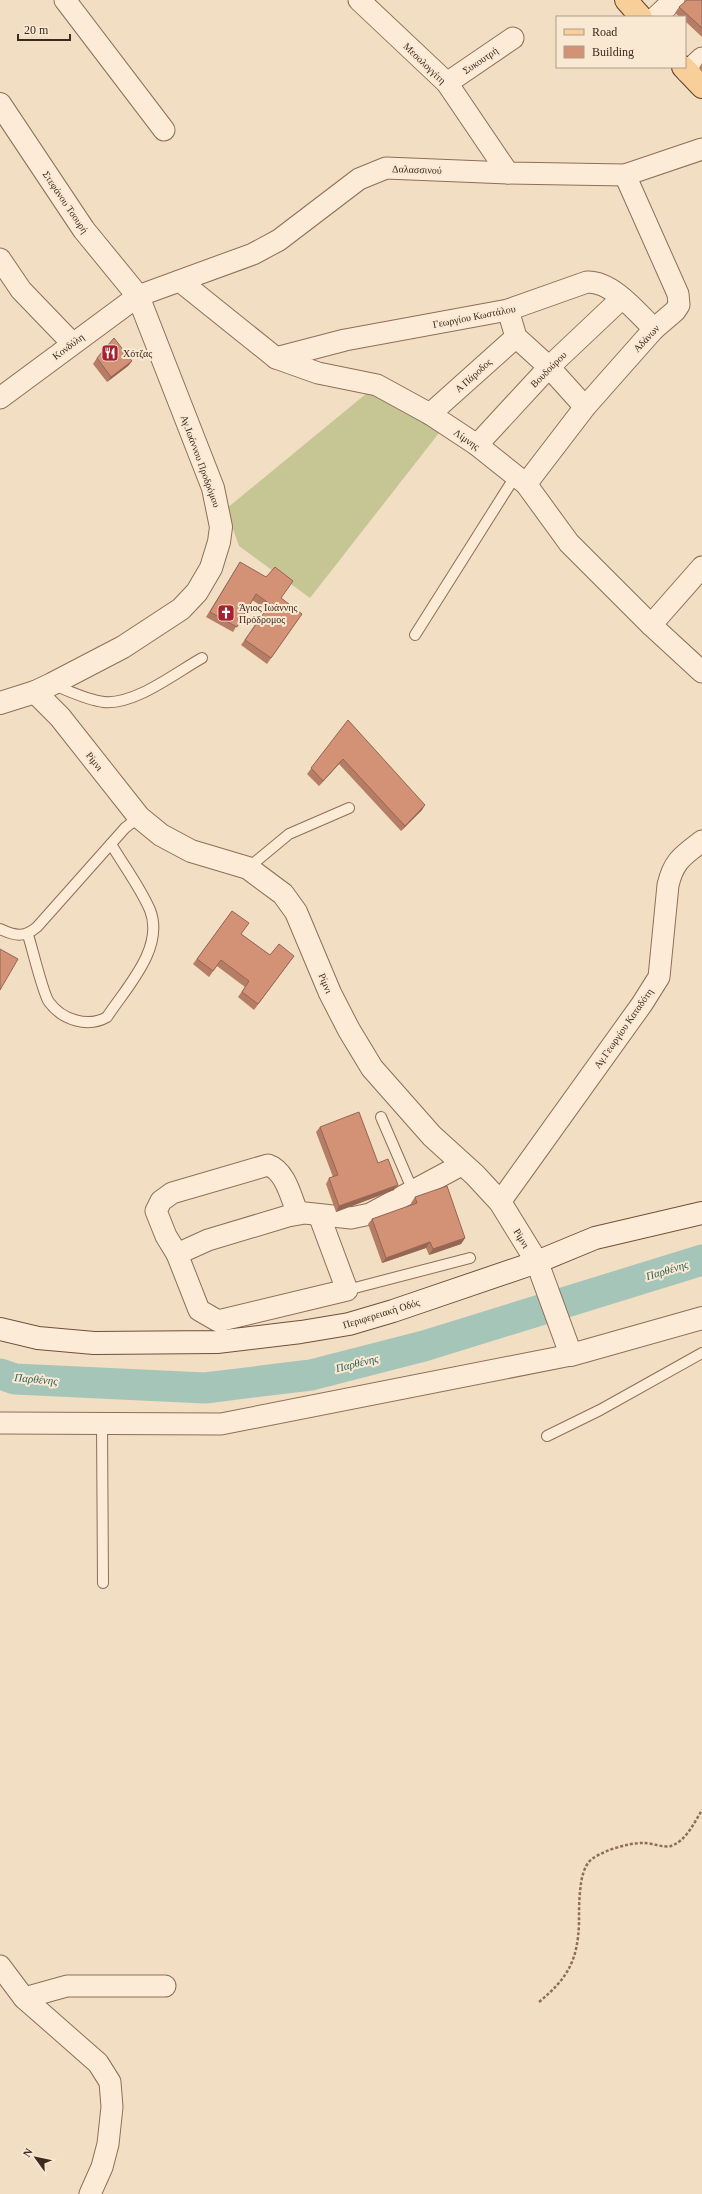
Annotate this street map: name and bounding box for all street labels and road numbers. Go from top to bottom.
street label: Μεσολογγίτη [401,41,448,86]
street label: Συκουτρή [461,45,500,76]
street label: Δαλασσινού [392,163,442,176]
street label: Στεφάνου Τσουρή [41,169,90,235]
street label: Γεωργίου Κωστάλου [432,303,516,330]
street label: Αδάνων [631,322,662,354]
street label: Κονδύλη [50,331,86,362]
street label: Βουδούρου [528,349,569,390]
street label: Α Πάροδος [453,356,494,395]
street label: Αγ.Ιωάννου Προδρόμου [179,414,222,509]
street label: Λίμνης [452,427,482,452]
street label: Ρίμνι [84,750,106,773]
street label: Ρίμνι [316,971,335,995]
street label: Αγ.Γεωργίου Καταδότη [592,986,655,1070]
street label: Ρίμνι [511,1226,532,1250]
street label: Περιφερειακή Οδός [341,1297,421,1330]

